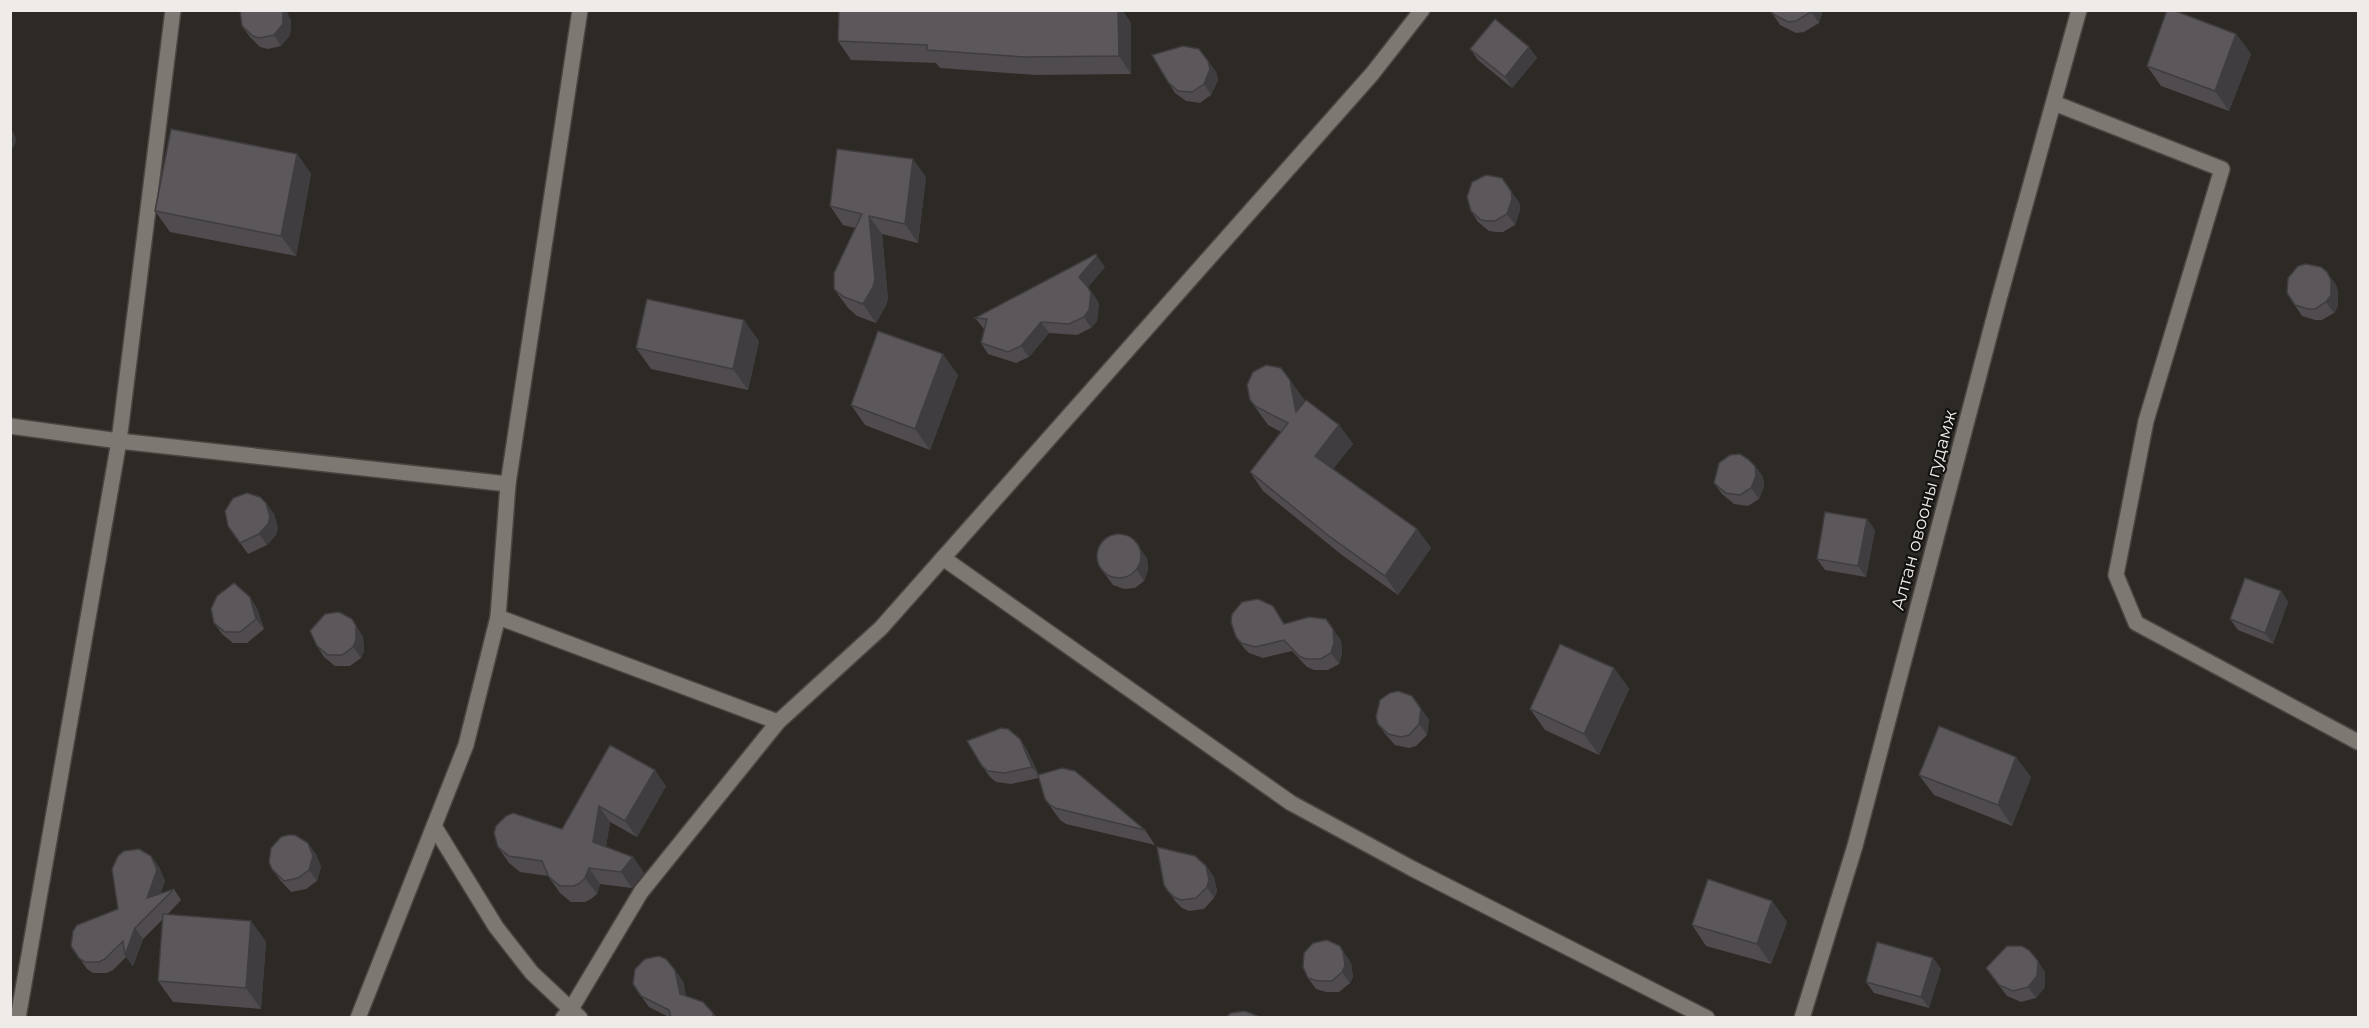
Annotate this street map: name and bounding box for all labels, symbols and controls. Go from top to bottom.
street label: Алтан овооны гудамж [1887,407,1961,613]

